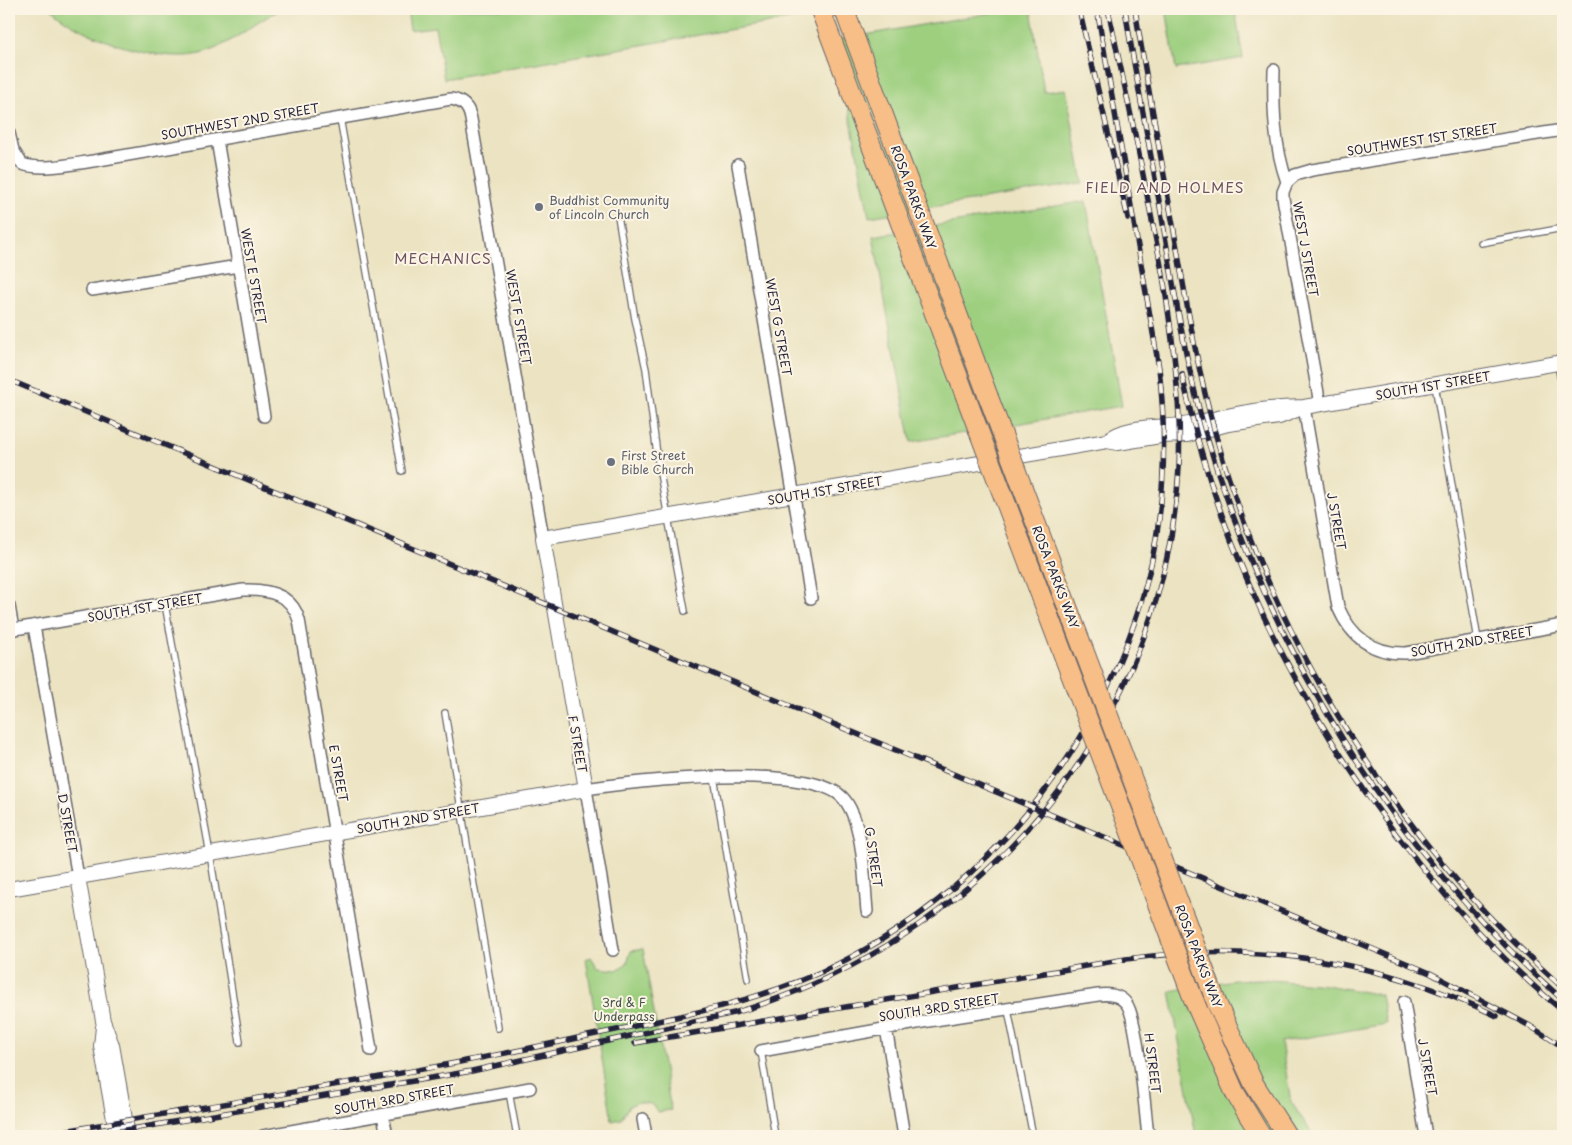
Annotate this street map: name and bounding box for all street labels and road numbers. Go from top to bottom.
street label: SOUTHWEST 2ND STREET [160,98,321,144]
street label: SOUTHWEST 1ST STREET [1345,118,1499,160]
street label: ROSA PARKS WAY [887,143,941,252]
street label: WEST J STREET [1289,200,1323,299]
street label: WEST E STREET [237,227,271,326]
street label: WEST F STREET [502,268,536,367]
street label: WEST G STREET [762,277,797,378]
street label: SOUTH 1ST STREET [1374,366,1493,404]
street label: SOUTH 1ST STREET [766,471,885,509]
street label: J STREET [1323,491,1351,552]
street label: ROSA PARKS WAY [1028,523,1084,632]
street label: SOUTH 1ST STREET [86,588,205,626]
street label: SOUTH 2ND STREET [1409,621,1536,661]
street label: F STREET [564,714,592,775]
street label: E STREET [325,743,353,804]
street label: D STREET [54,792,82,855]
street label: SOUTH 2ND STREET [355,798,482,838]
street label: G STREET [861,826,887,889]
street label: ROSA PARKS WAY [1171,902,1227,1011]
street label: SOUTH 3RD STREET [877,988,1001,1025]
street label: H STREET [1140,1032,1166,1095]
street label: J STREET [1414,1037,1442,1098]
street label: SOUTH 3RD STREET [332,1079,456,1118]

